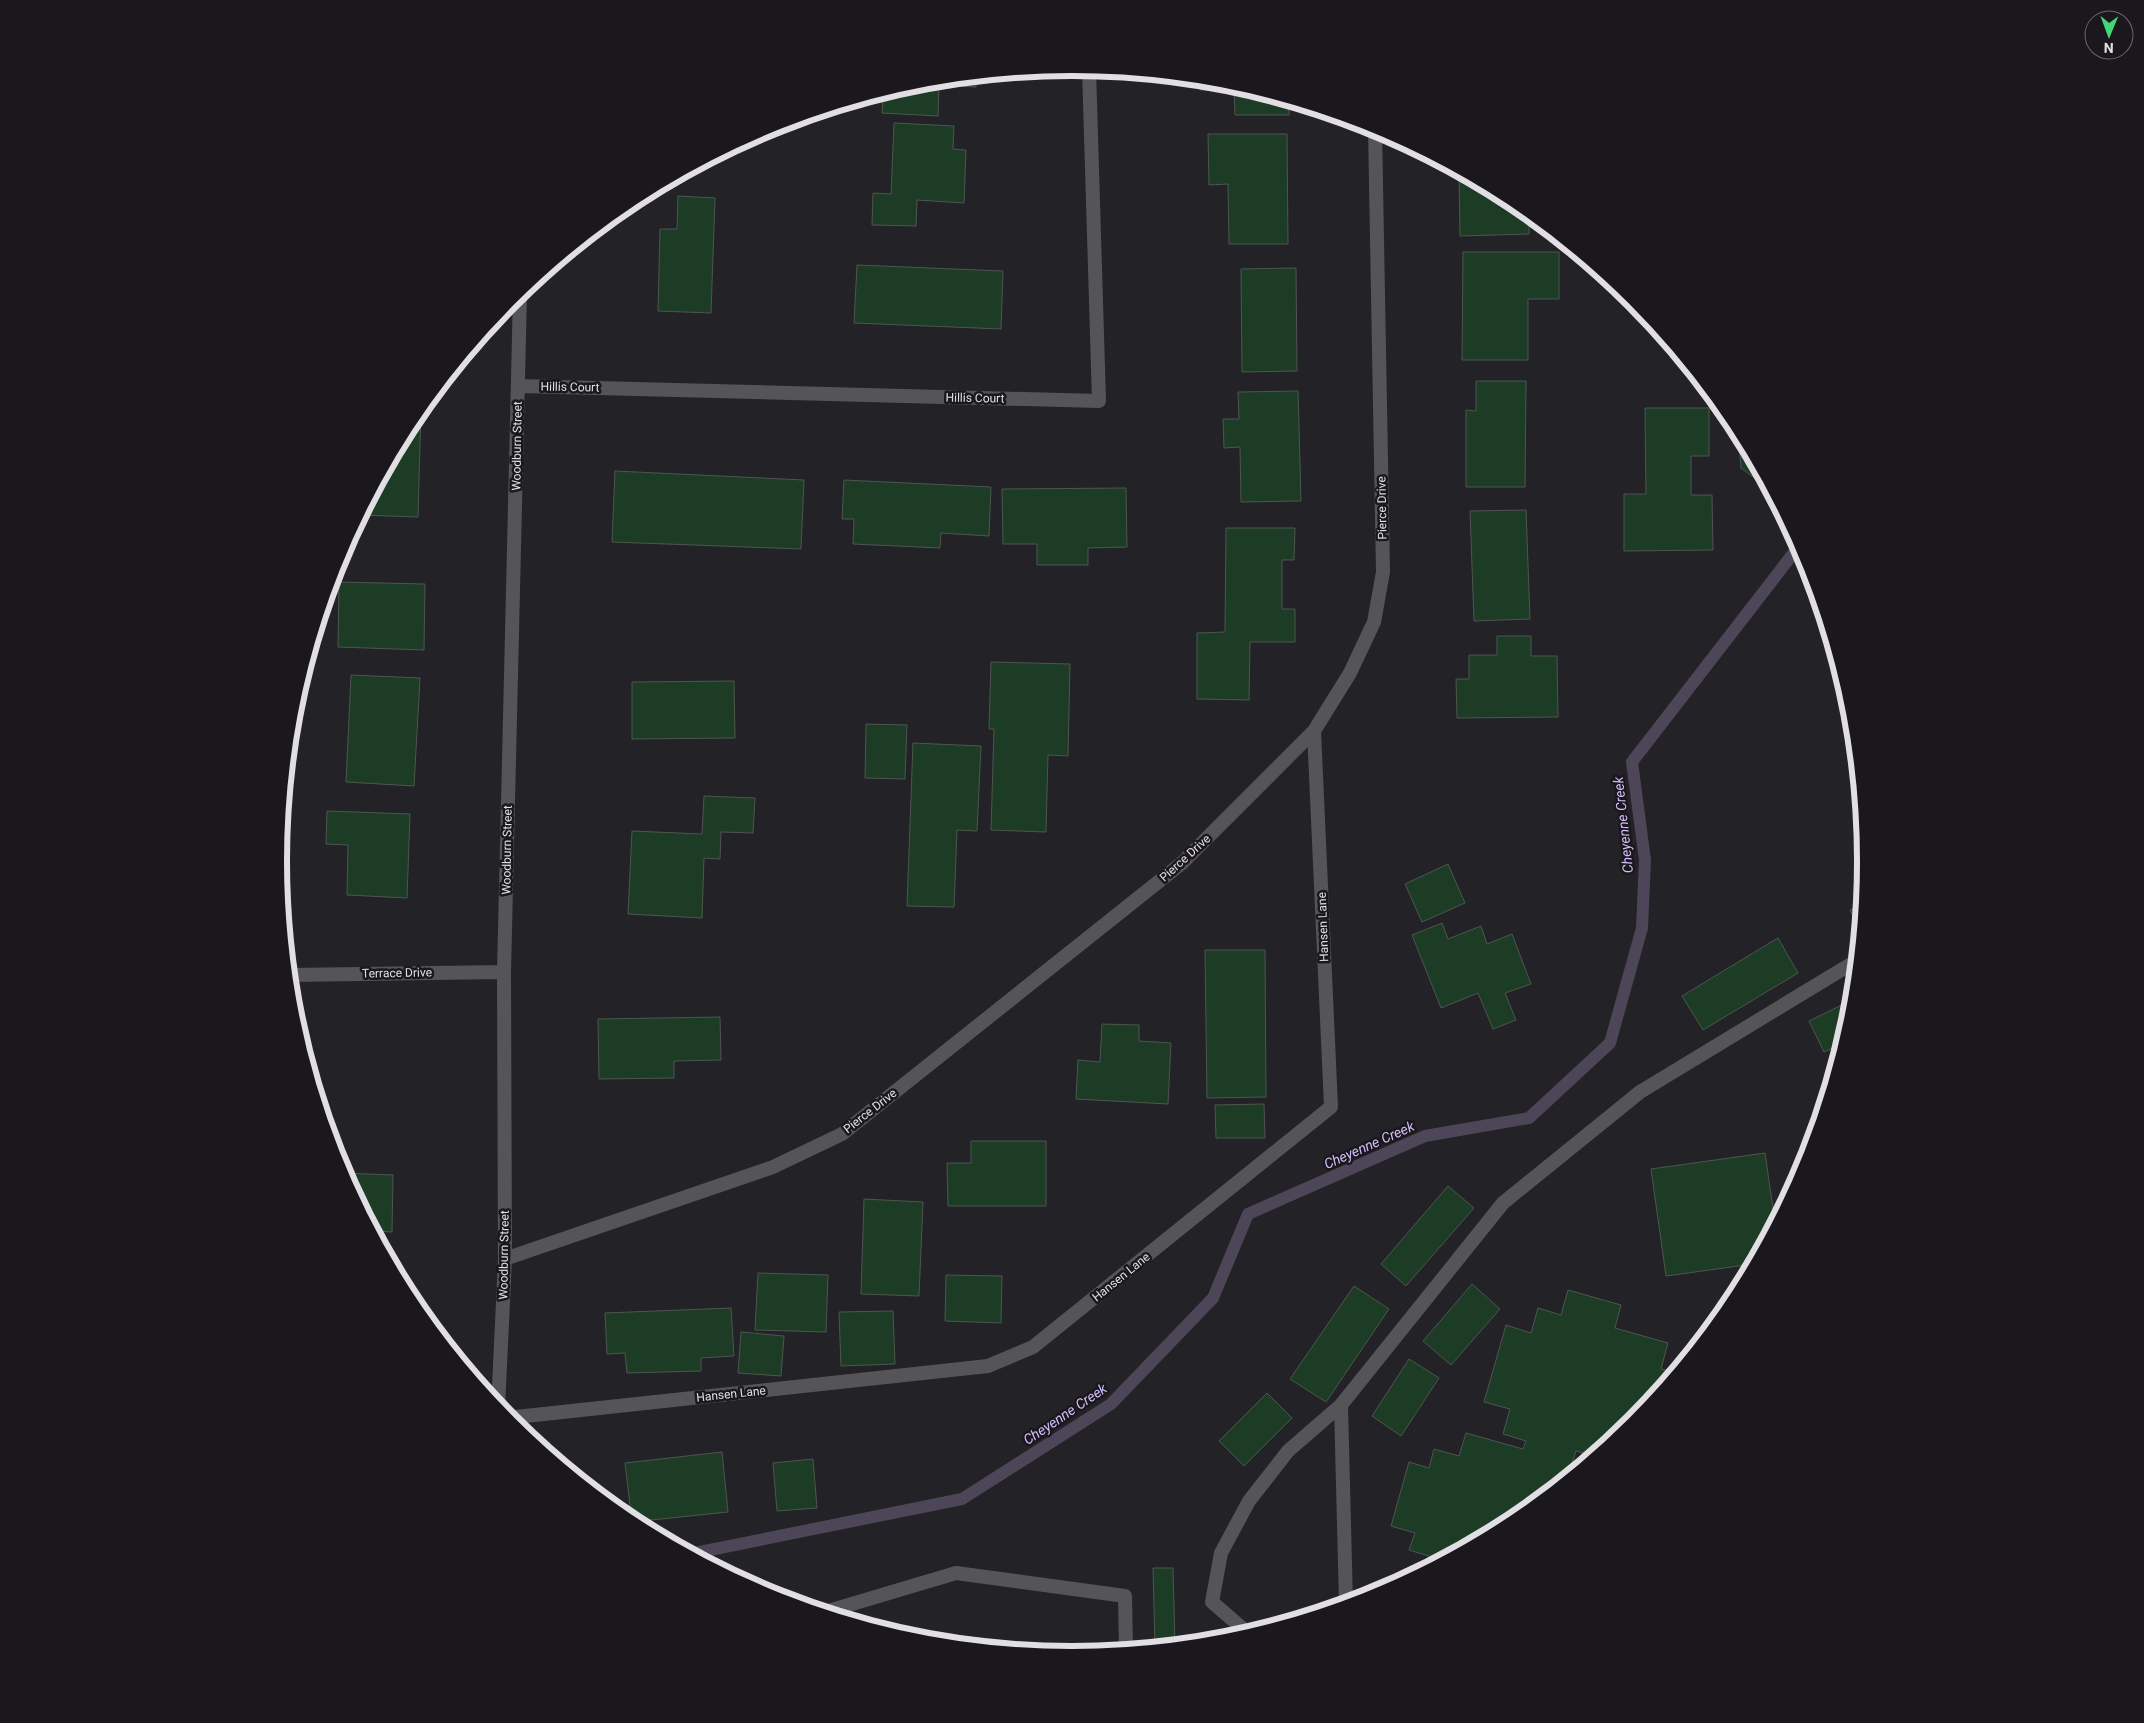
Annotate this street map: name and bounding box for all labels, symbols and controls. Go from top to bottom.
north arrow [2084,10,2134,60]
text: N [2104,40,2114,56]
street label: Hillis Court [540,379,600,395]
street label: Hillis Court [945,390,1005,406]
street label: Woodburn Street [509,401,525,491]
street label: Pierce Drive [1374,476,1390,540]
water label: Cheyenne Creek [1610,775,1636,874]
street label: Woodburn Street [499,805,515,895]
street label: Pierce Drive [1157,832,1213,884]
street label: Hansen Lane [1315,892,1331,962]
street label: Terrace Drive [362,965,432,981]
street label: Pierce Drive [841,1086,899,1136]
water label: Cheyenne Creek [1321,1117,1418,1172]
street label: Woodburn Street [496,1210,512,1300]
street label: Hansen Lane [1089,1250,1153,1304]
water label: Cheyenne Creek [1020,1380,1111,1448]
street label: Hansen Lane [696,1383,766,1405]

